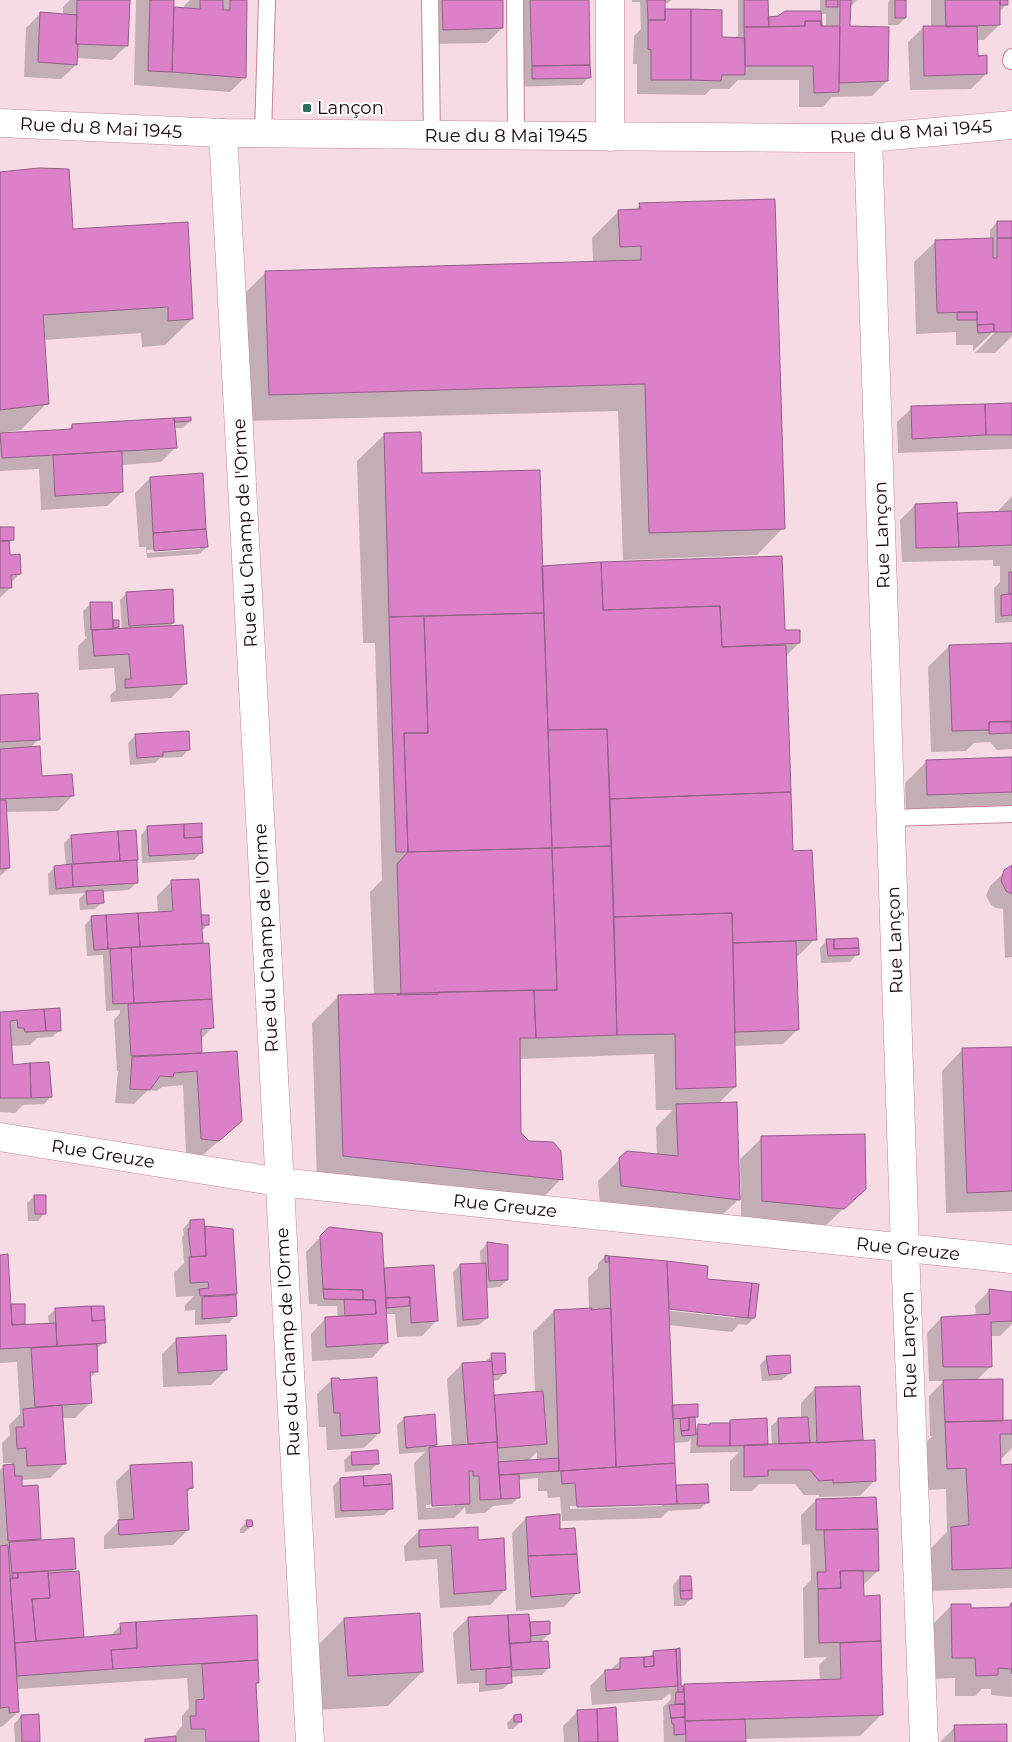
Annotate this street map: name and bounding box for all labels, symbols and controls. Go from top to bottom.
place label: Lançon [317,97,384,119]
marker: Lançon [301,102,313,114]
street label: Rue du 8 Mai 1945 [19,113,183,143]
street label: Rue du 8 Mai 1945 [829,115,993,149]
street label: Rue du 8 Mai 1945 [425,125,587,147]
street label: Rue du Champ de l'Orme [228,418,262,648]
street label: Rue Lançon [869,481,895,589]
street label: Rue du Champ de l'Orme [249,823,283,1053]
street label: Rue Lançon [882,886,908,994]
street label: Rue Greuze [50,1135,156,1173]
street label: Rue Greuze [452,1190,558,1222]
street label: Rue du Champ de l'Orme [271,1227,305,1457]
street label: Rue Greuze [855,1233,961,1265]
street label: Rue Lançon [896,1291,922,1399]

